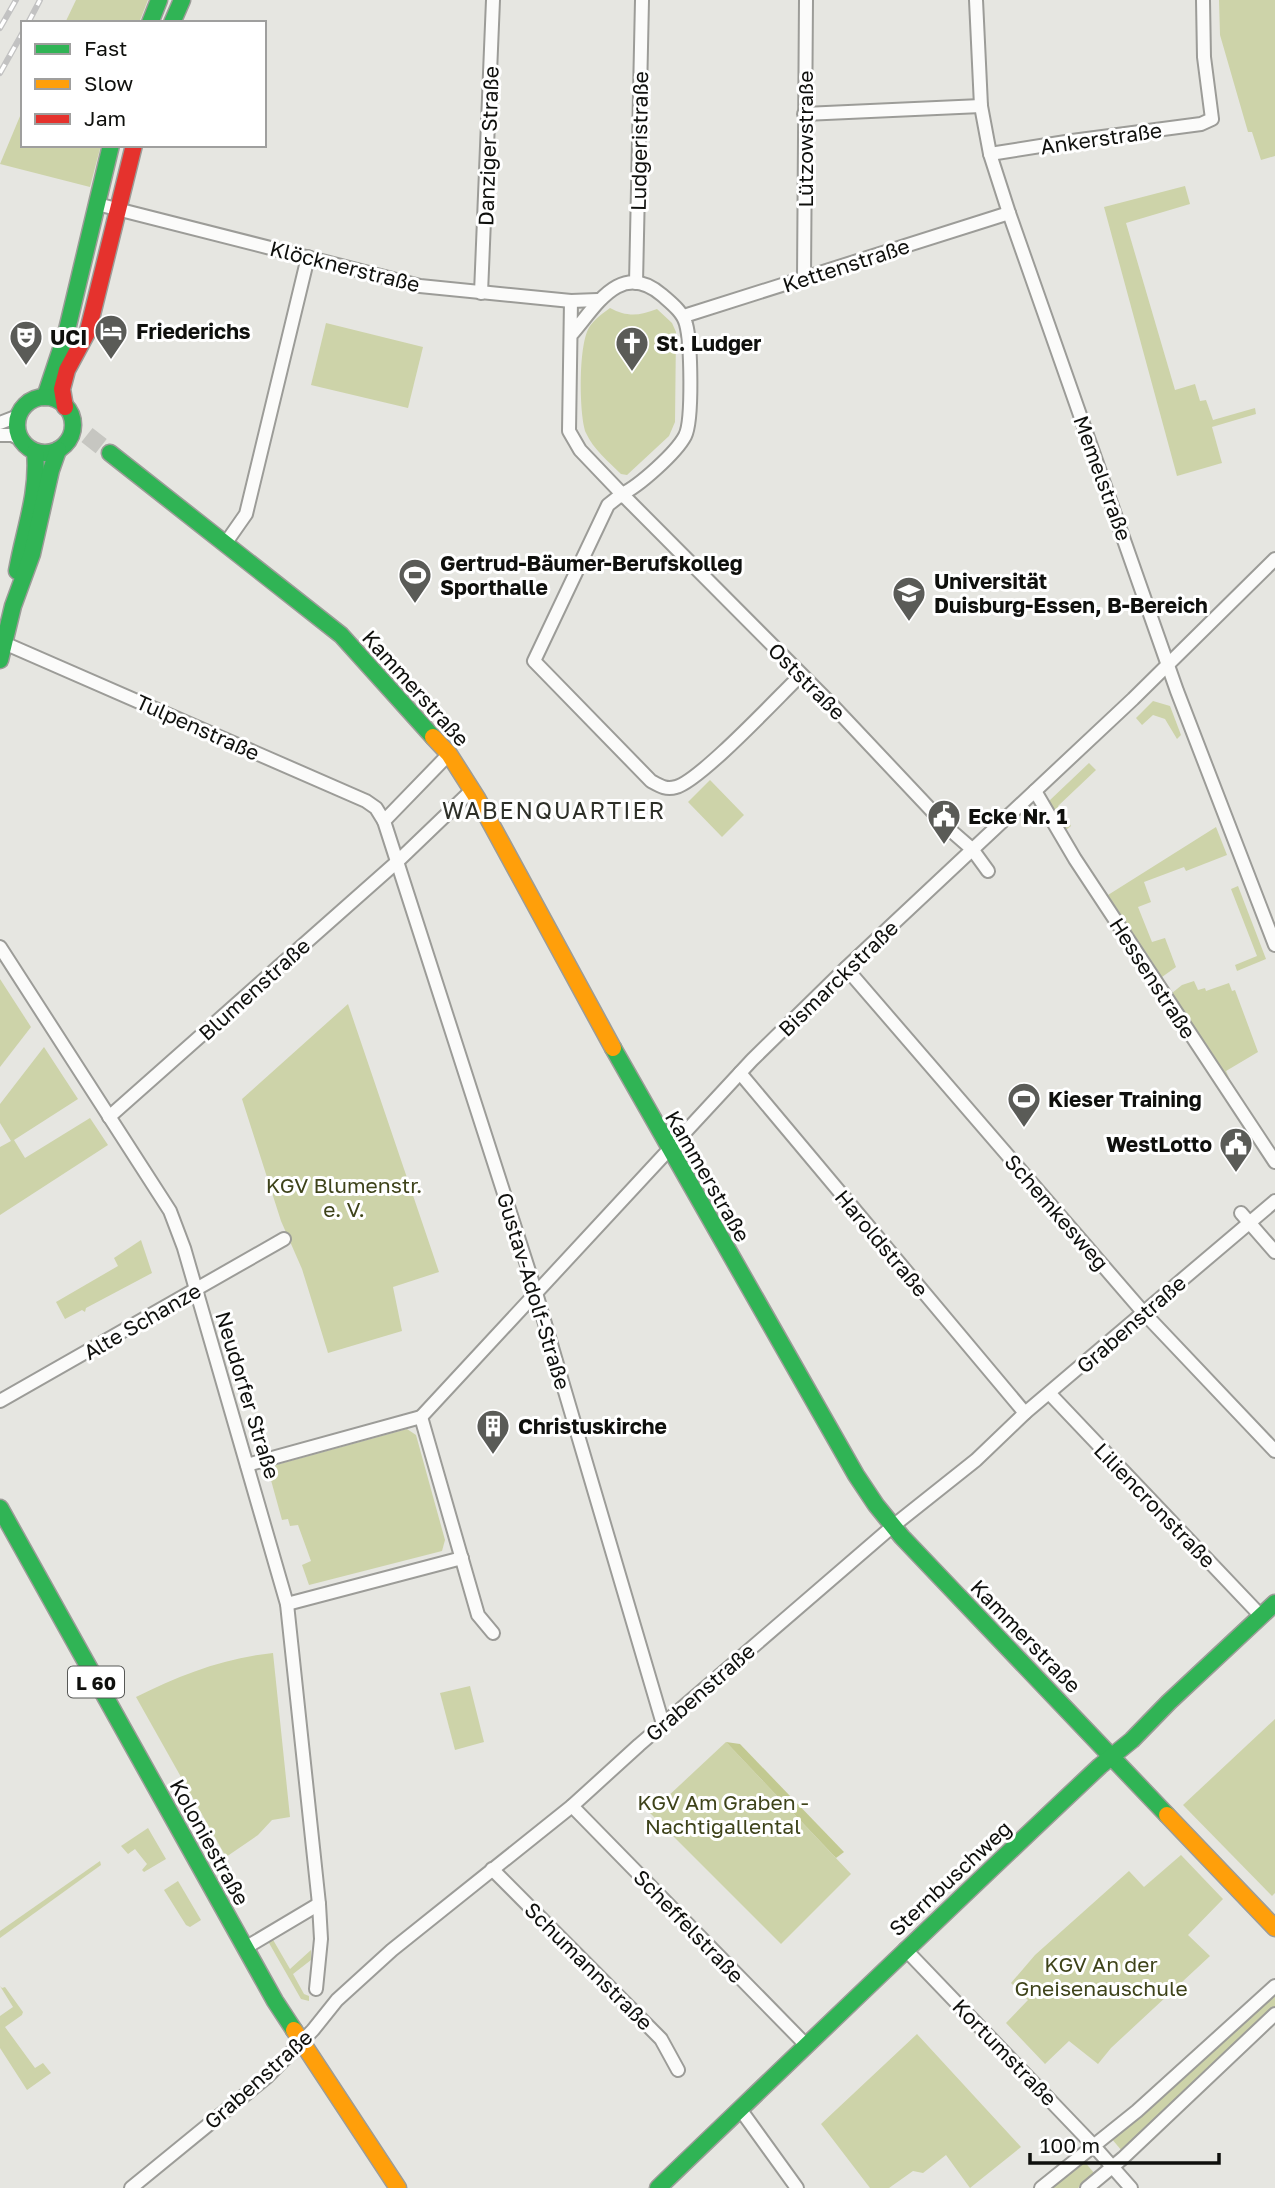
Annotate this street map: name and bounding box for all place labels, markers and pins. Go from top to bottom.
hotel icon: Friederichs [92,312,130,361]
theatre icon: UCI [7,318,45,367]
place label: Friederichs [136,318,251,344]
place label: UCI [50,324,87,350]
church icon: St. Ludger [613,324,651,373]
place label: St. Ludger [656,330,761,356]
place label: Gertrud-Bäumer-Berufskolleg Sporthalle [440,550,743,600]
sports icon: Gertrud-Bäumer-Berufskolleg Sporthalle [396,556,434,605]
place label: Universität Duisburg-Essen, B-Bereich [934,568,1208,618]
school or university icon: Universität Duisburg-Essen, B-Bereich [890,574,928,623]
public building icon: Ecke Nr. 1 [925,797,963,846]
place label: Ecke Nr. 1 [968,803,1067,829]
sports icon: Kieser Training [1005,1080,1043,1129]
place label: Kieser Training [1048,1086,1202,1112]
public building icon: WestLotto [1217,1125,1255,1174]
place label: WestLotto [1106,1131,1212,1157]
building icon: Christuskirche [474,1407,512,1456]
place label: Christuskirche [518,1413,667,1439]

